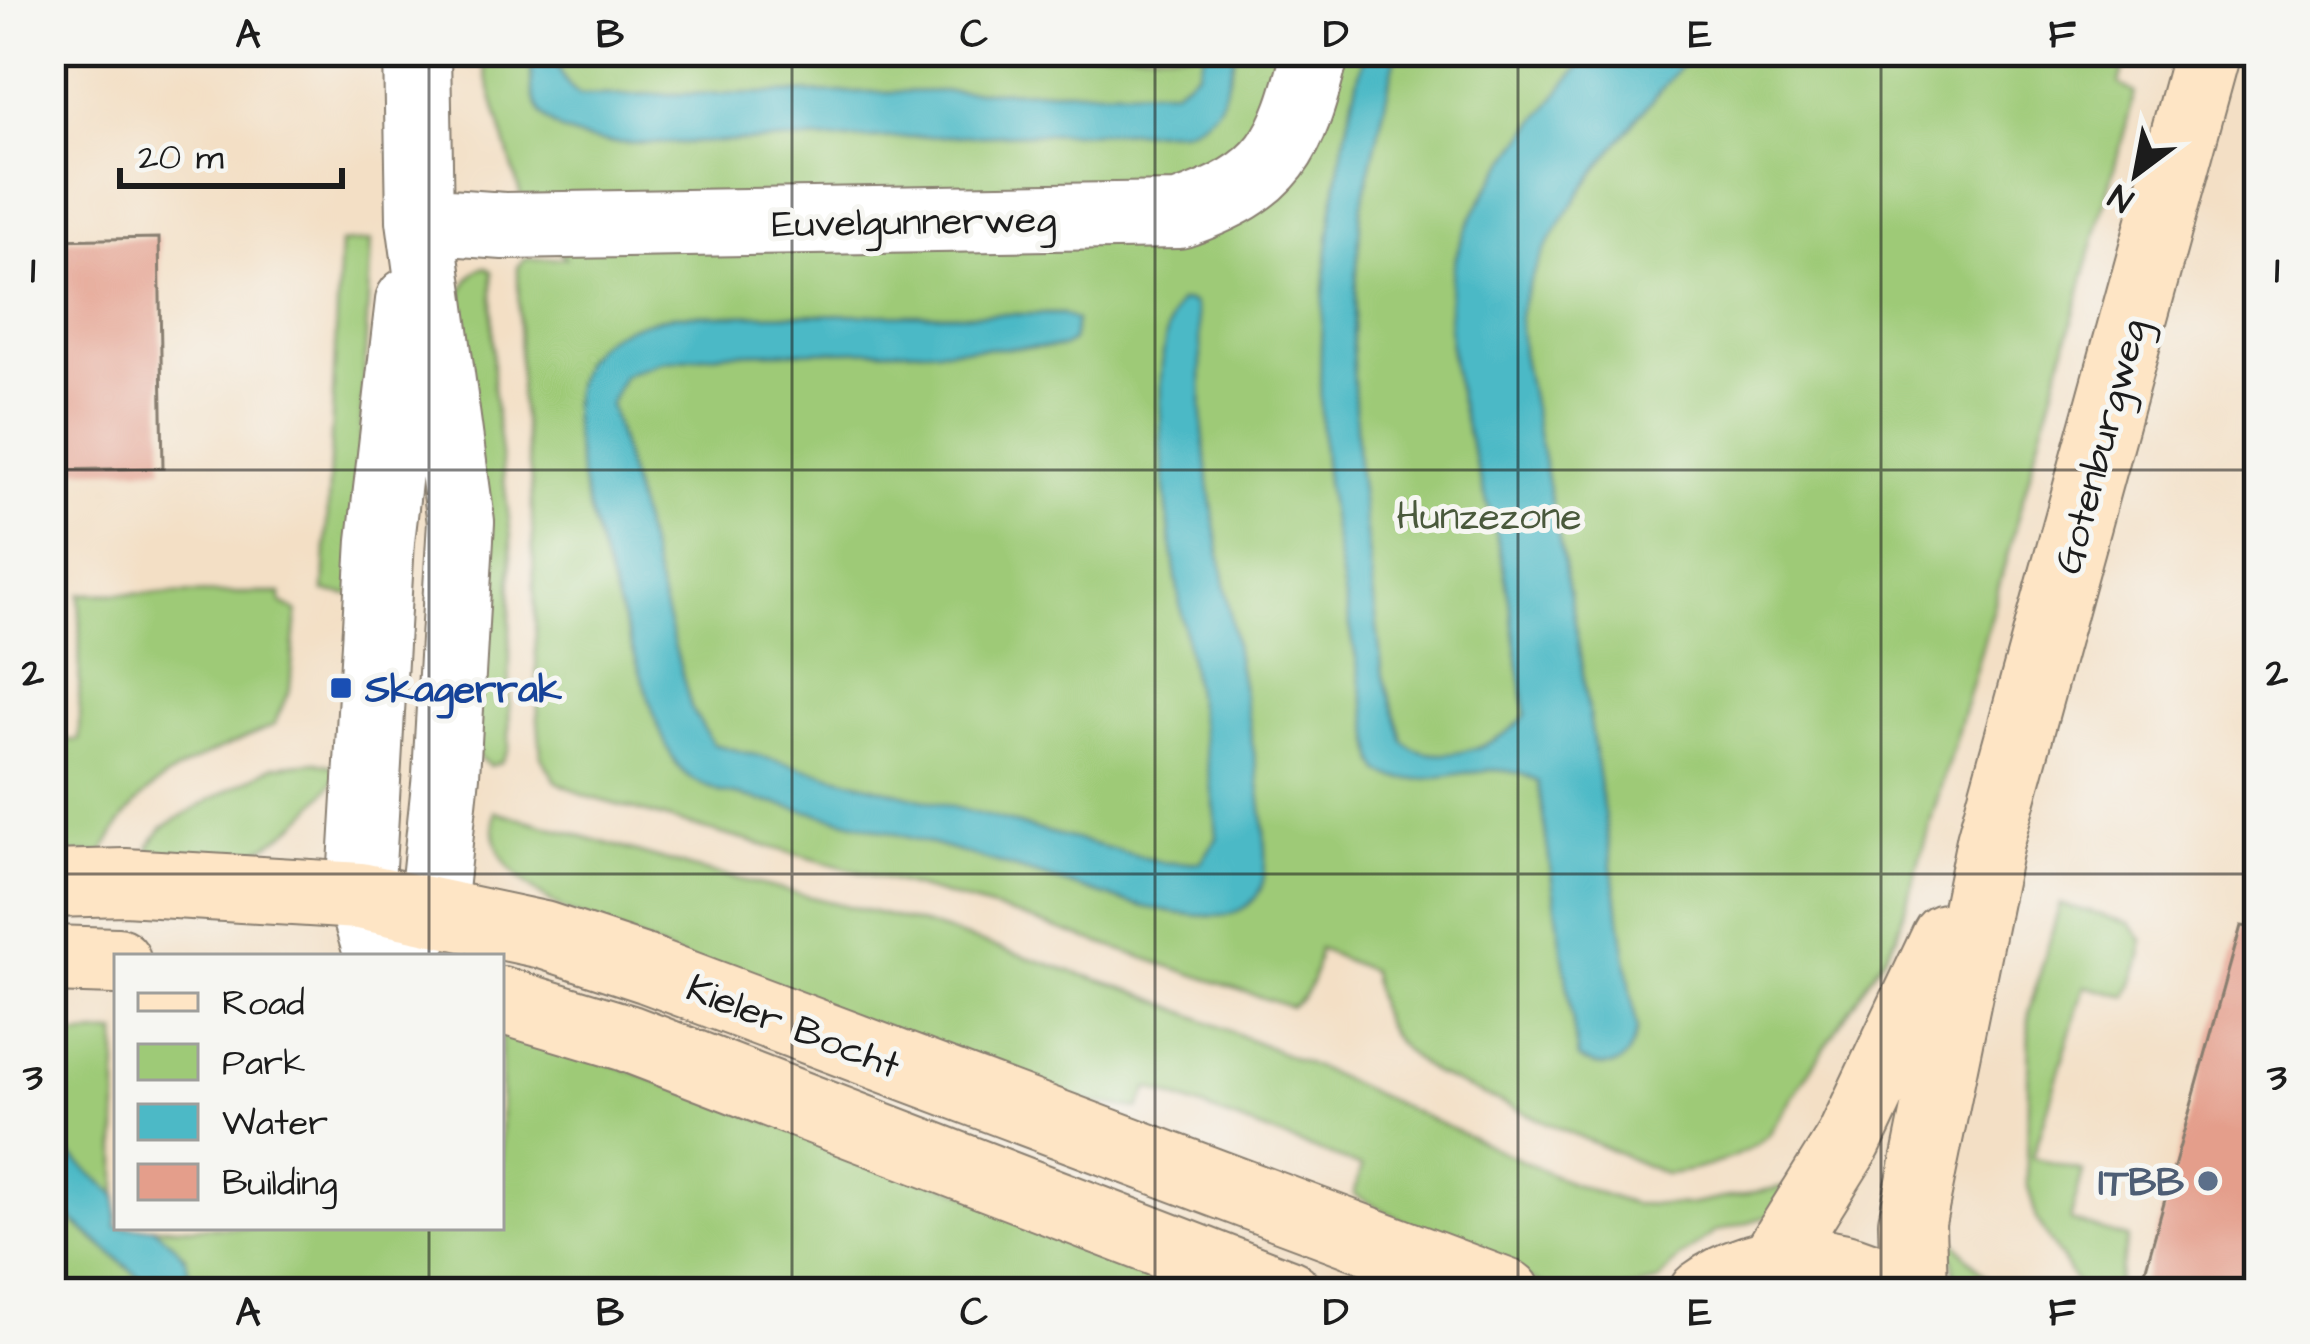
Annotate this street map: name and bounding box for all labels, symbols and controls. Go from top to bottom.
text: A [236,9,262,63]
text: B [596,9,624,63]
text: C [960,9,988,63]
text: D [1323,9,1349,63]
text: E [1688,9,1712,63]
text: F [2048,9,2076,63]
scale bar [120,114,342,188]
north arrow [2076,114,2196,234]
text: 20 m [138,132,224,183]
text: N [2100,173,2142,223]
street label: Euvelgunnerweg [771,194,1057,252]
text: 1 [31,244,36,298]
text: 1 [2275,244,2280,298]
street label: Gotenburgweg [2042,314,2162,580]
park label: Hunzezone [1396,491,1582,545]
text: 2 [21,648,45,702]
text: 2 [2265,648,2289,702]
place label: Skagerrak [364,664,562,719]
marker: Skagerrak [328,675,354,701]
legend [114,954,504,1230]
street label: Kieler Bocht [678,962,908,1093]
text: Road [222,978,305,1029]
text: Park [222,1038,305,1089]
text: 3 [22,1052,43,1106]
text: 3 [2266,1052,2287,1106]
text: Water [222,1098,328,1149]
place label: ITBB [2098,1157,2184,1211]
text: Building [222,1158,337,1210]
marker: ITBB [2195,1168,2221,1194]
text: A [236,1287,262,1341]
text: B [596,1287,624,1341]
text: C [960,1287,988,1341]
text: D [1323,1287,1349,1341]
text: E [1688,1287,1712,1341]
text: F [2048,1287,2076,1341]

